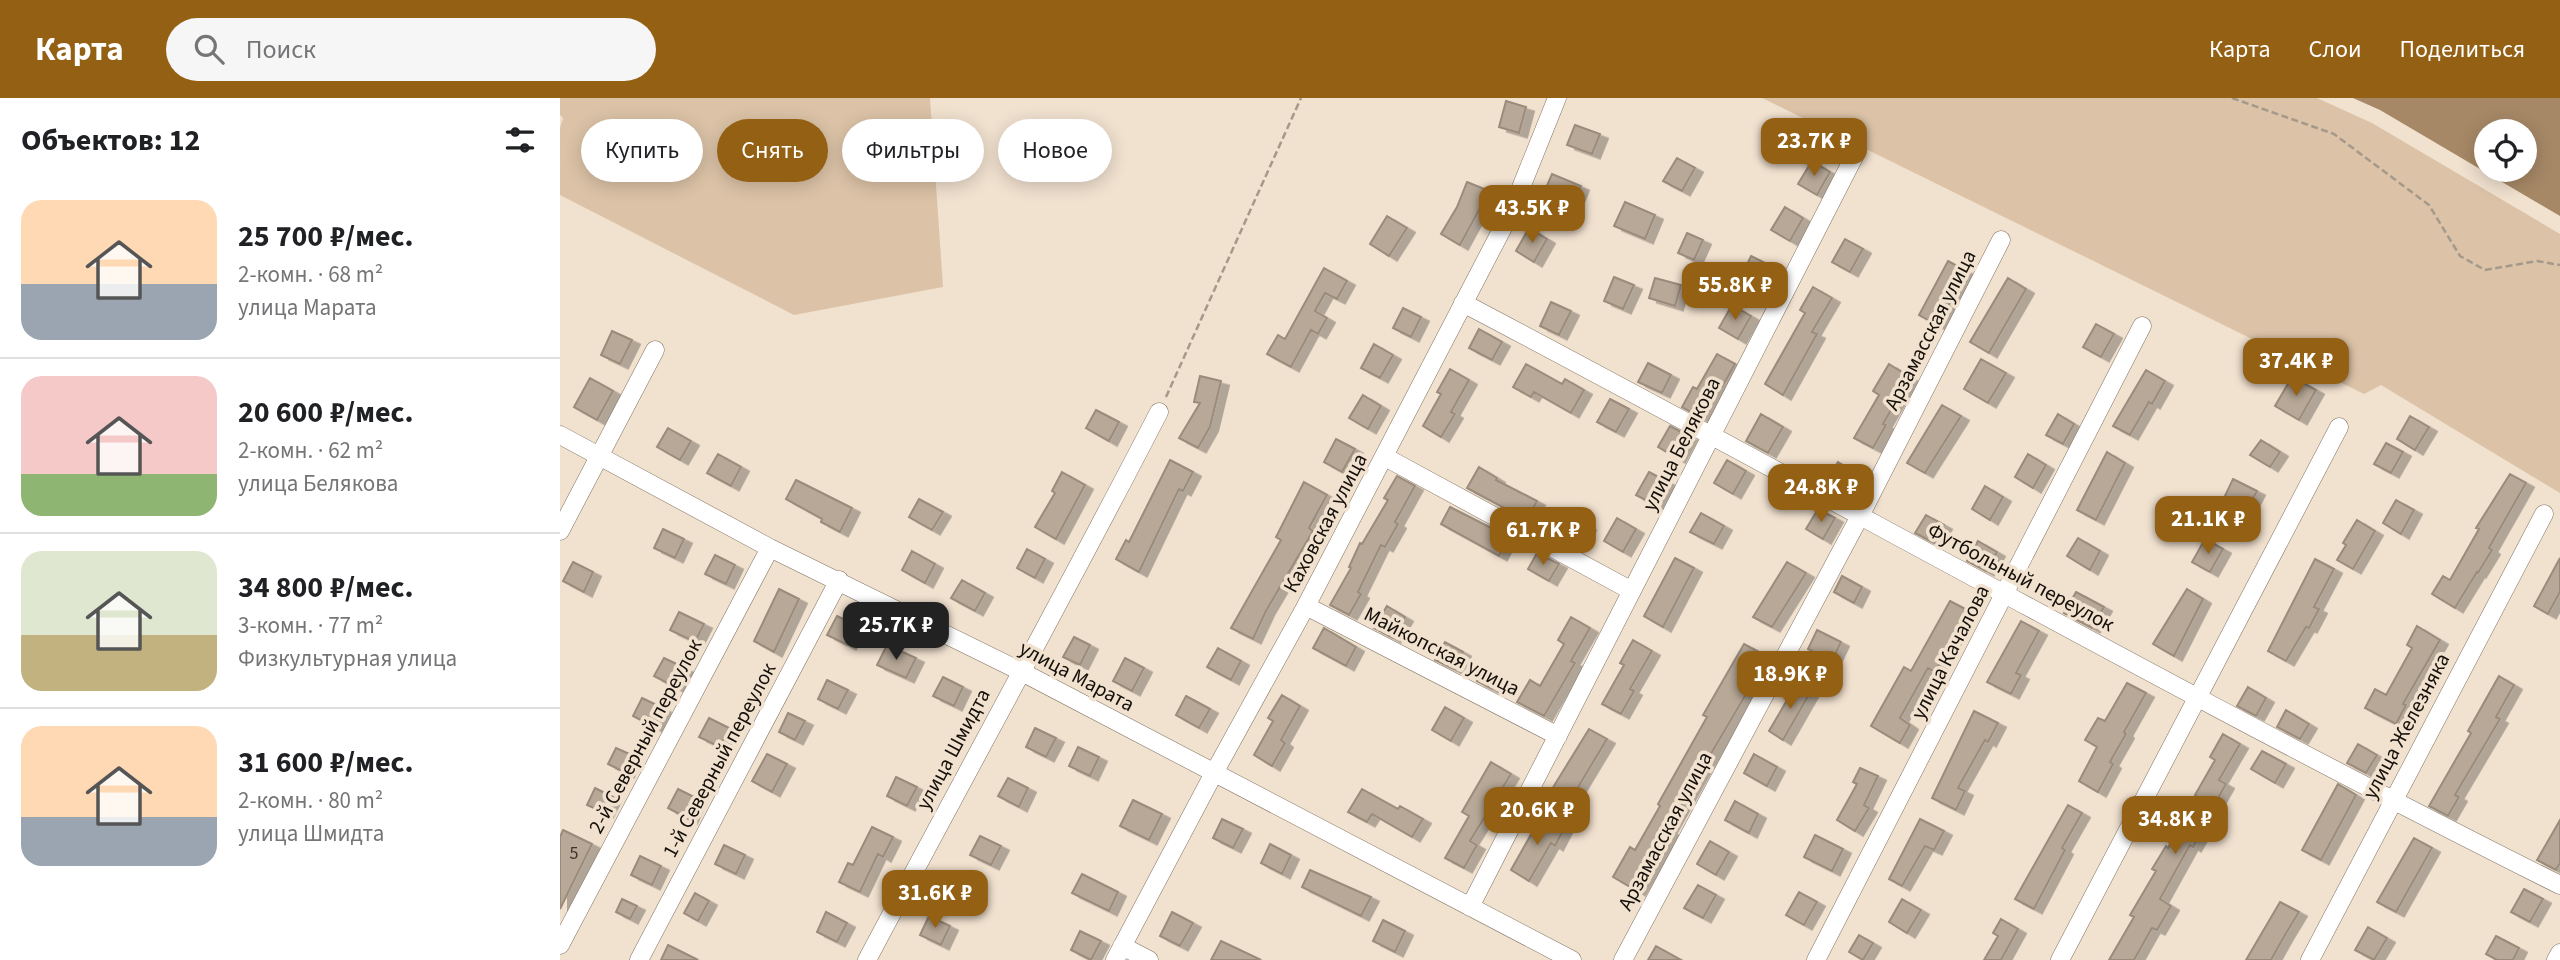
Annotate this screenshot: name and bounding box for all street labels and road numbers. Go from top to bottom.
street label: Арзамасская улица [1877,245,1983,415]
street label: улица Белякова [1634,372,1728,516]
street label: Каховская улица [1276,448,1374,598]
street label: Футбольный переулок [1922,515,2120,639]
street label: улица Качалова [1903,580,1997,724]
street label: Майкопская улица [1359,599,1525,703]
street label: 2-й Северный переулок [581,633,709,839]
street label: улица Марата [1014,633,1140,719]
street label: улица Железняка [2355,648,2457,804]
street label: 1-й Северный переулок [655,657,783,863]
street label: улица Шмидта [908,683,998,815]
street label: Арзамасская улица [1610,746,1720,916]

